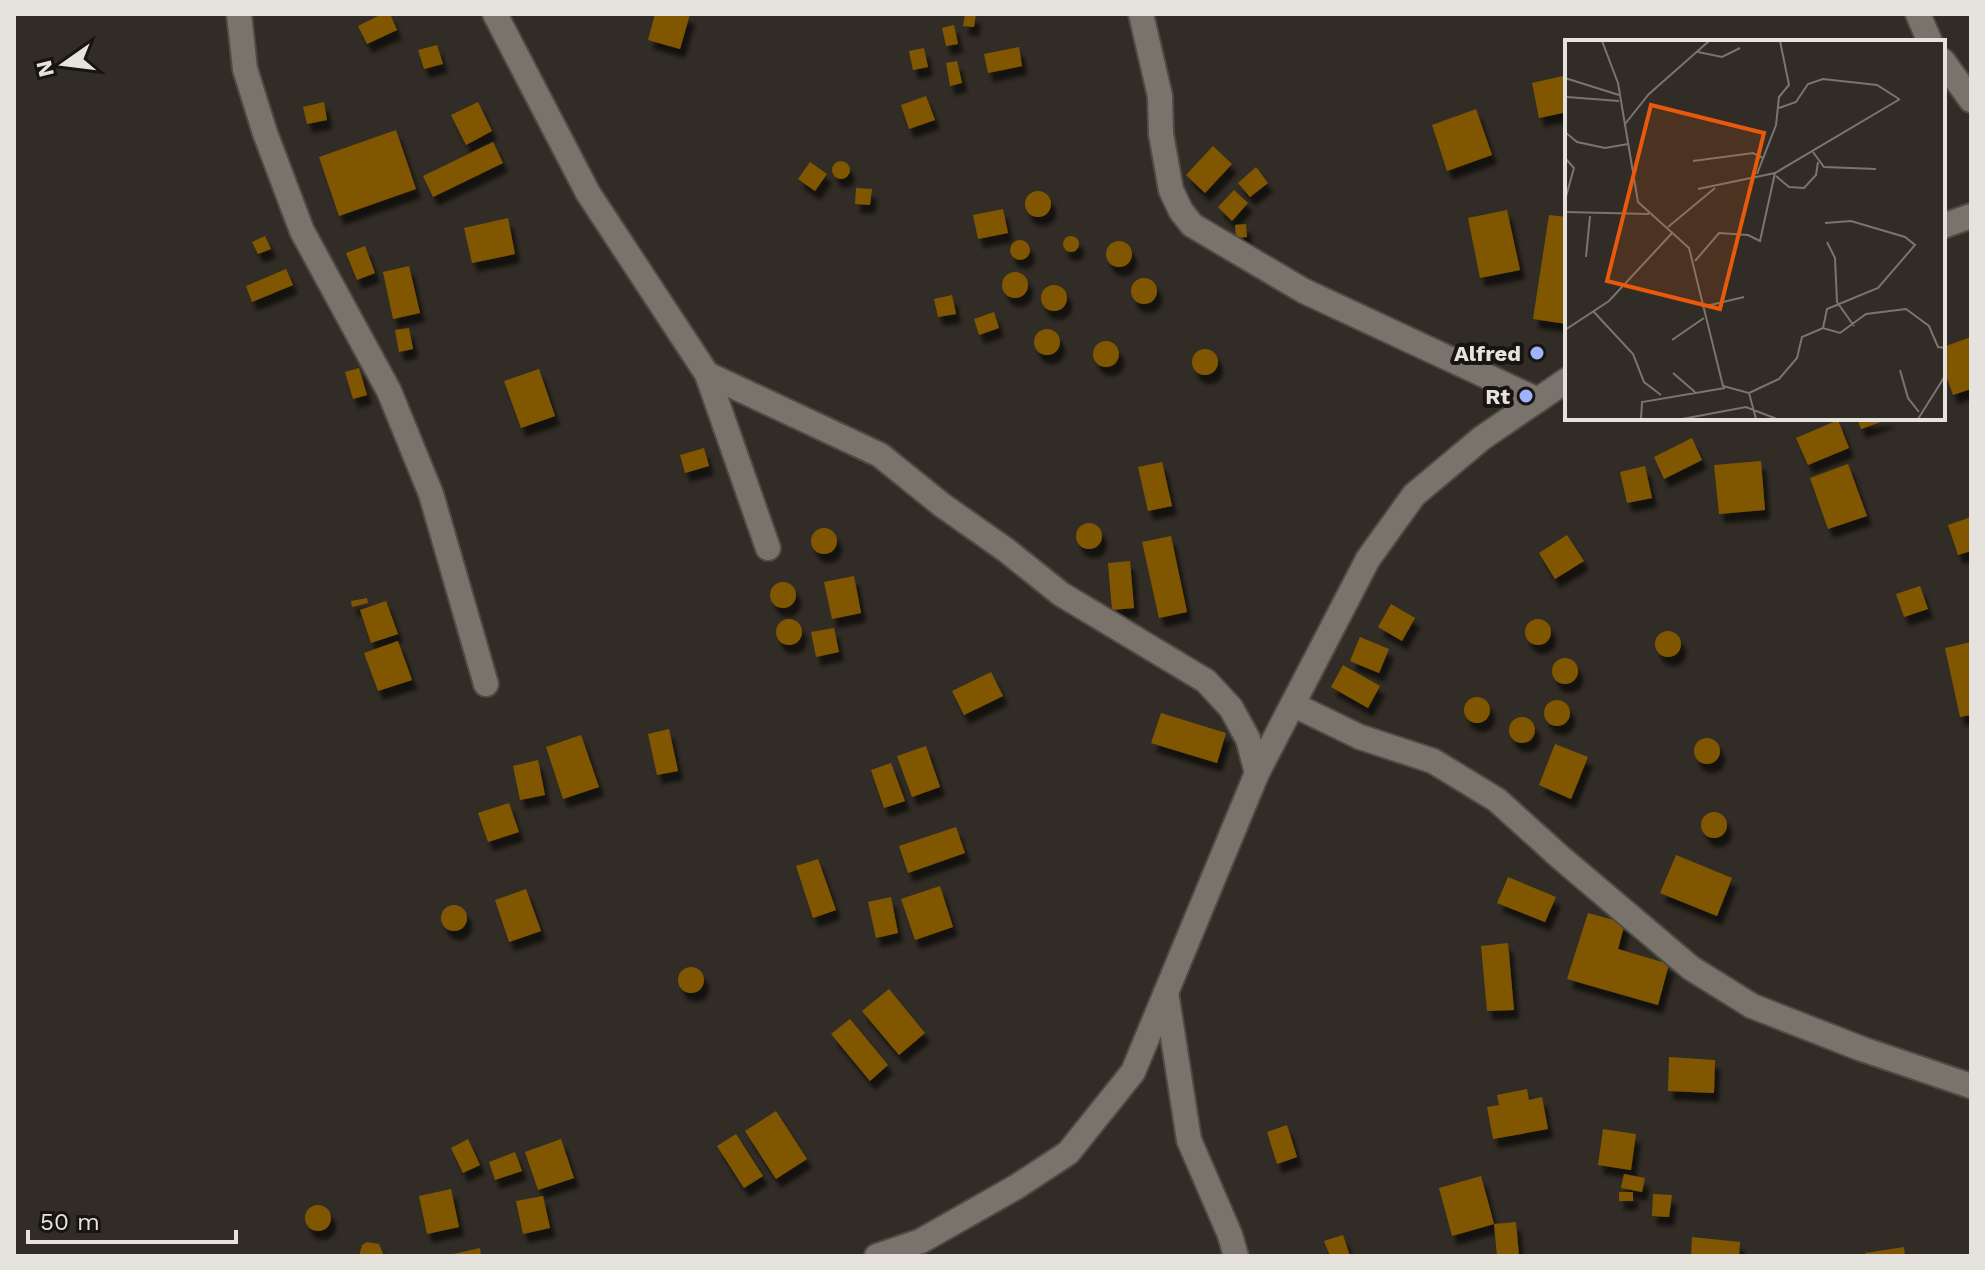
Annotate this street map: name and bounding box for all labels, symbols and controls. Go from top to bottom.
north arrow [24,24,104,104]
inset map [1565,40,1945,420]
text: N [31,58,59,80]
place label: Alfred [1454,341,1521,366]
marker: Alfred [1528,344,1546,362]
place label: Rt [1485,384,1510,409]
marker: Rt [1517,387,1535,405]
scale bar [28,1194,236,1244]
text: 50 m [40,1208,100,1236]

